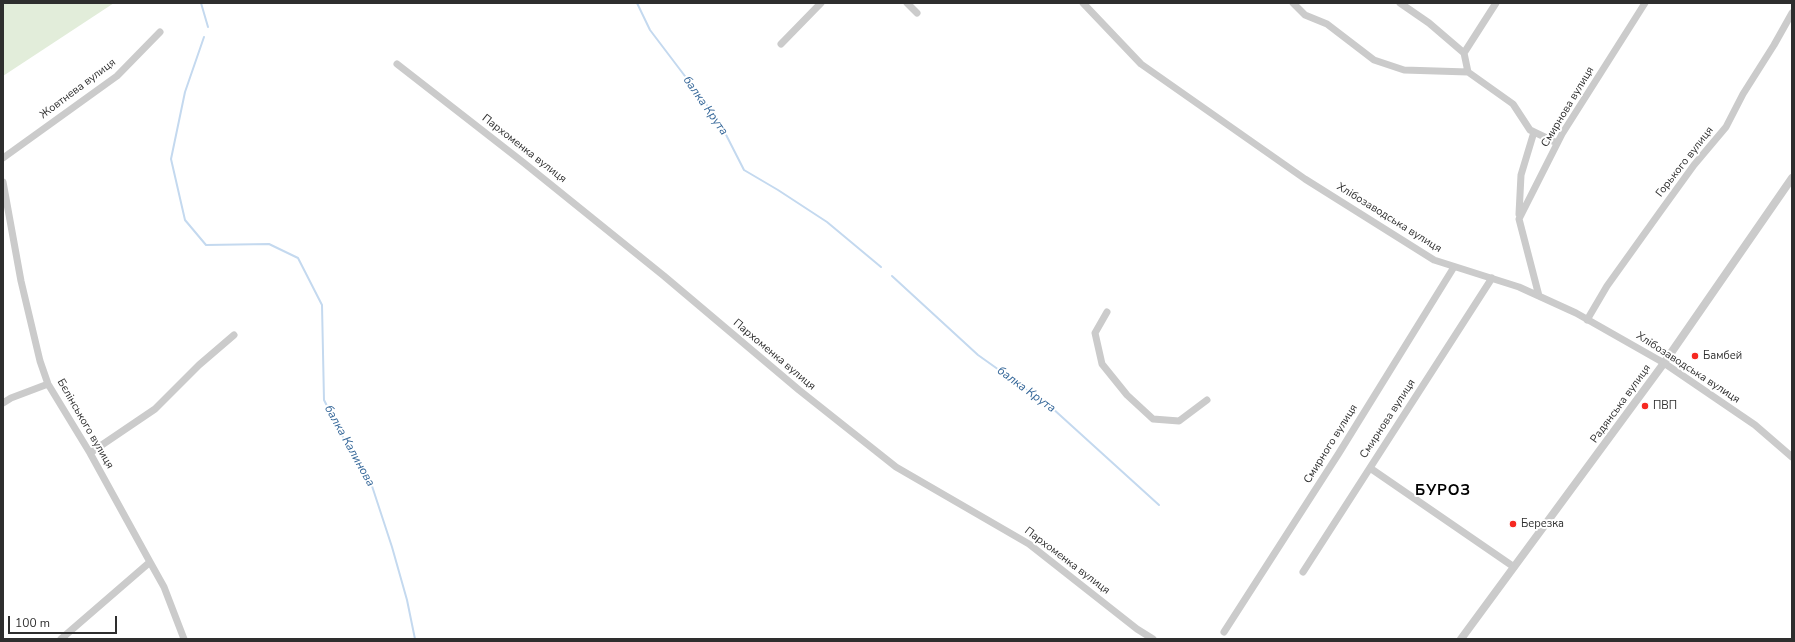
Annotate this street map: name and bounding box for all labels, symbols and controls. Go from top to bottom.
street label: Жовтнева вулиця [37,56,119,122]
street label: Смирнова вулиця [1539,64,1597,150]
water label: балка Крута [679,74,731,138]
street label: Пархоменка вулиця [479,112,569,186]
street label: Горького вулиця [1653,124,1717,200]
street label: Хлібозаводська вулиця [1334,180,1444,256]
street label: Пархоменка вулиця [730,317,818,393]
street label: Хлібозаводська вулиця [1634,329,1742,407]
place label: Бамбей [1703,349,1742,363]
marker: Бамбей [1690,351,1700,361]
street label: Радянська вулиця [1588,362,1654,446]
water label: балка Крута [994,364,1058,416]
street label: Бєлінського вулиця [54,377,116,471]
street label: Смирнова вулиця [1357,377,1419,461]
place label: ПВП [1653,399,1677,413]
marker: ПВП [1640,401,1650,411]
street label: Смирного вулиця [1301,402,1361,486]
water label: балка Калинова [321,403,377,489]
district label: БУРОЗ [1415,482,1471,500]
place label: Березка [1521,517,1564,531]
marker: Березка [1508,519,1518,529]
street label: Пархоменка вулиця [1022,525,1112,597]
scale bar [10,608,119,634]
text: 100 m [15,615,50,631]

